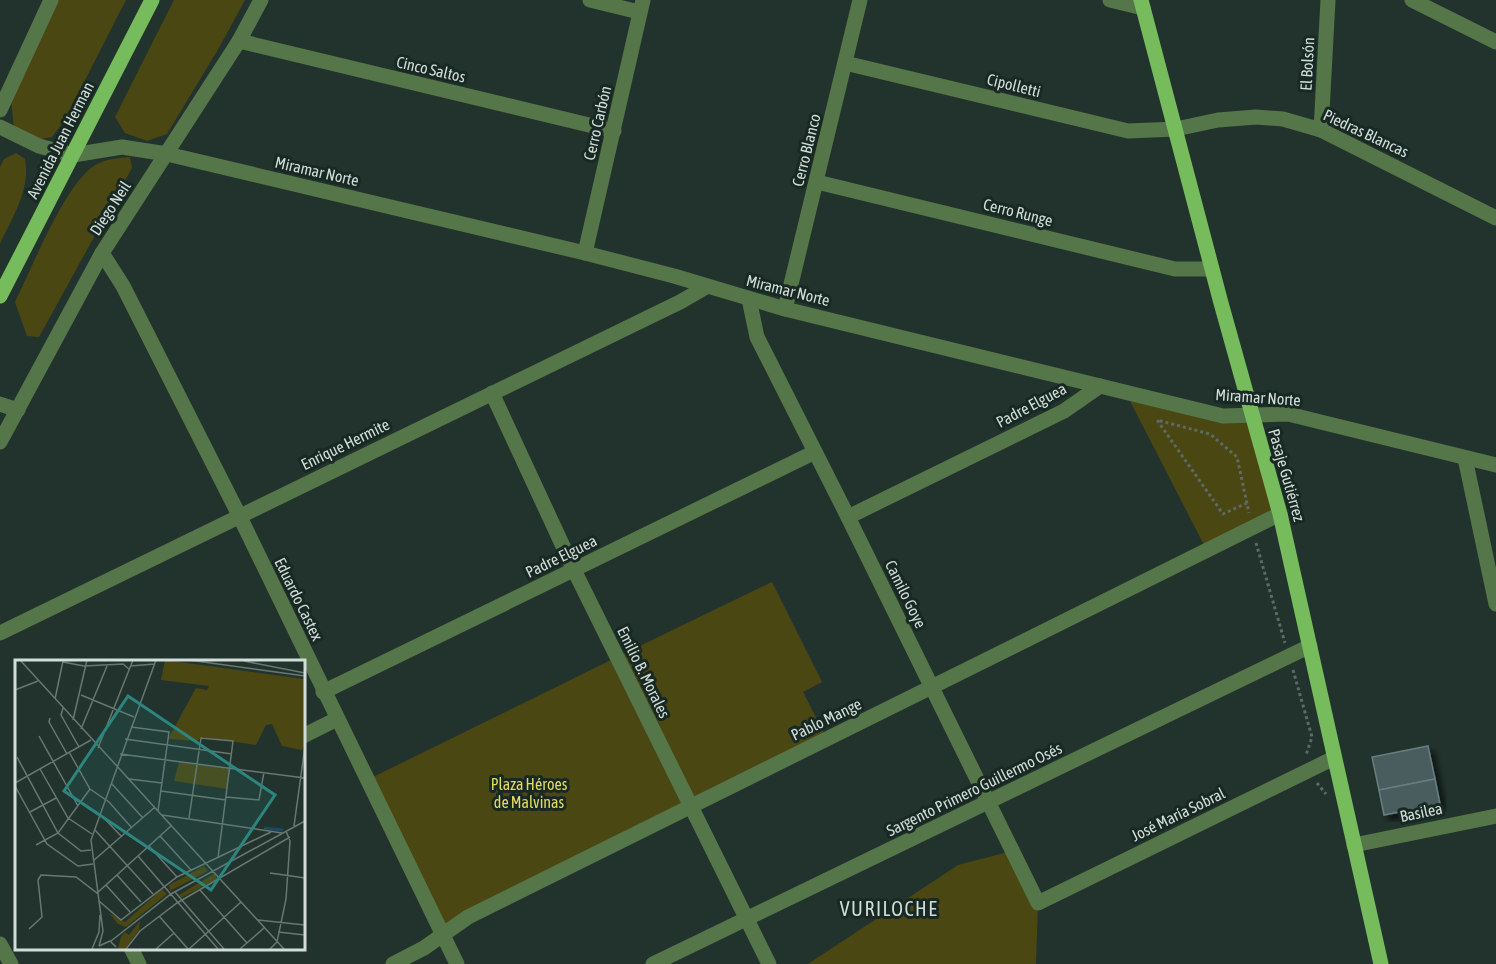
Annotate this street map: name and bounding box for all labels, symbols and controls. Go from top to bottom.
street label: El Bolsón [1297,37,1317,91]
street label: Cinco Saltos [395,52,468,86]
street label: Cipolletti [985,70,1043,101]
street label: Avenida Juan Herman [23,79,97,201]
street label: Cerro Carbón [580,84,614,162]
street label: Piedras Blancas [1321,105,1412,161]
street label: Cerro Blanco [788,112,824,188]
street label: Miramar Norte [273,153,361,189]
street label: Diego Neil [86,177,135,239]
street label: Cerro Runge [981,195,1055,230]
street label: Miramar Norte [744,271,832,309]
street label: Padre Elguea [993,379,1070,432]
street label: Miramar Norte [1215,385,1301,409]
street label: Enrique Hermite [298,415,392,474]
street label: Pasaje Gutiérrez [1264,427,1309,524]
street label: Padre Elguea [523,531,600,582]
street label: Eduardo Castex [271,555,327,644]
street label: Camilo Goye [881,557,930,631]
street label: Emilio B. Morales [614,623,674,721]
inset map [15,660,304,949]
street label: Pablo Mange [788,694,865,745]
street label: Sargento Primero Guillermo Osés [883,738,1065,840]
park label: Plaza Héroes de Malvinas [491,775,568,811]
street label: José María Sobral [1128,783,1228,844]
street label: Basilea [1398,799,1444,825]
district label: VURILOCHE [840,897,938,920]

